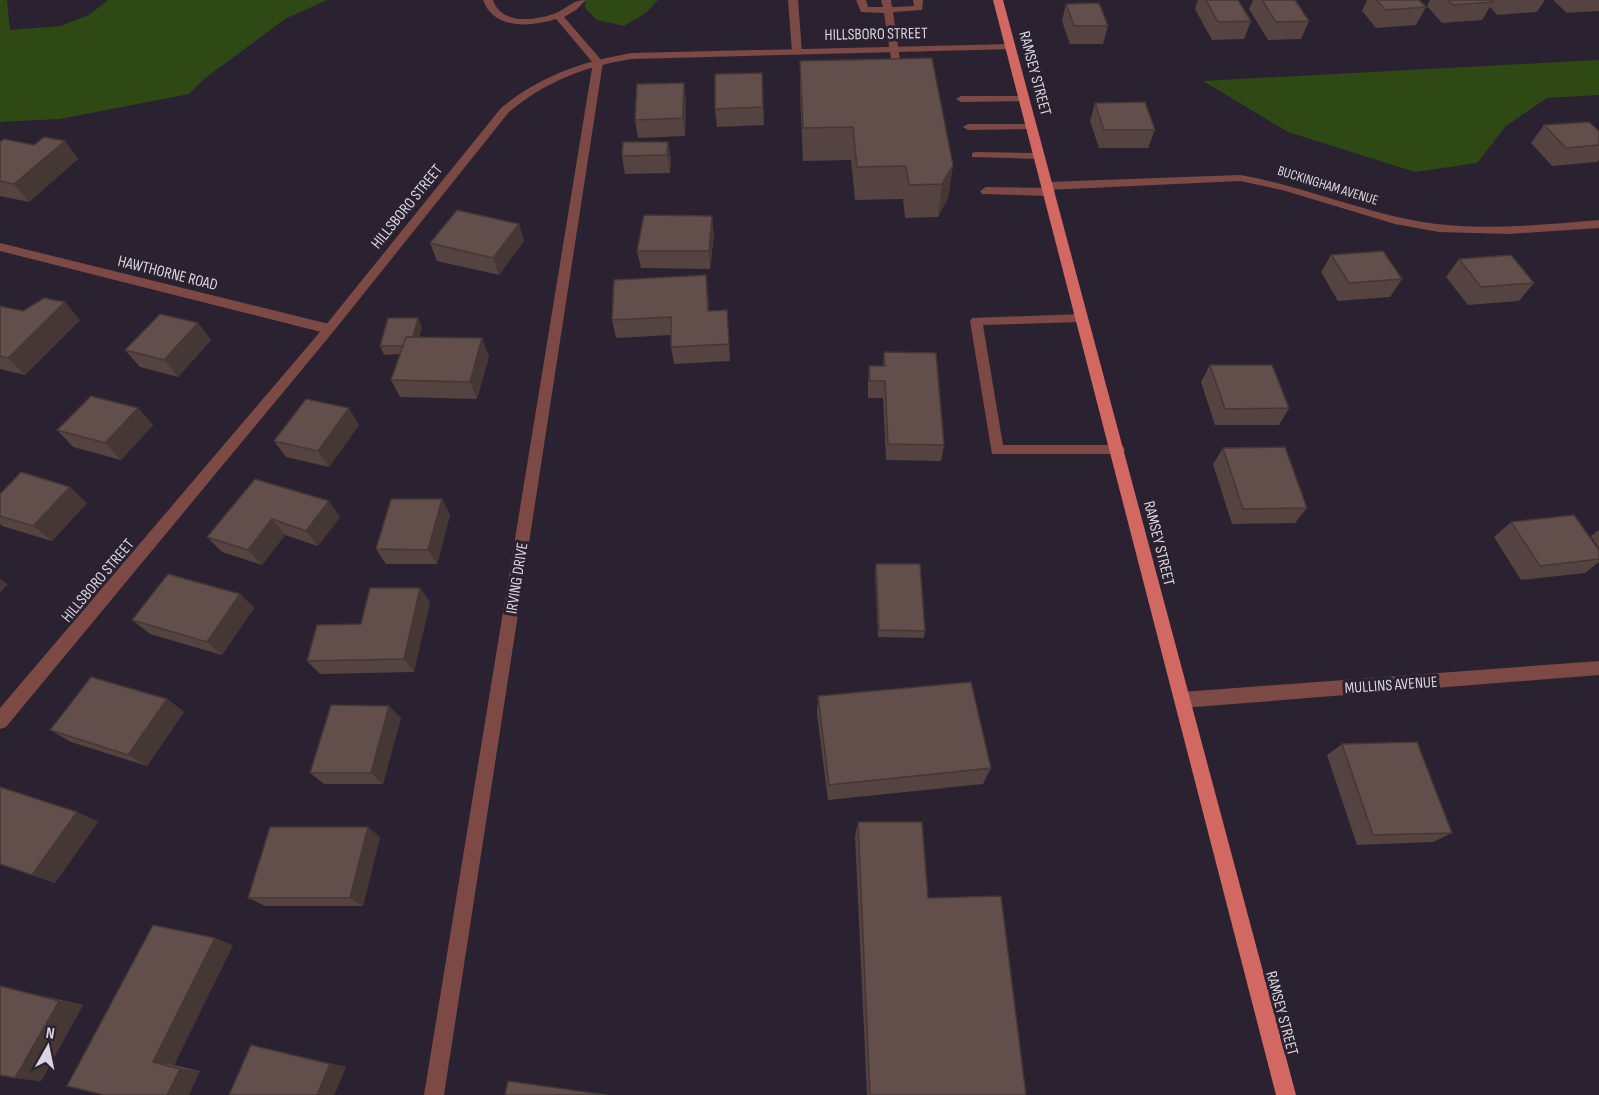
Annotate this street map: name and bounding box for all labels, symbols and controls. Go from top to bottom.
street label: HILLSBORO STREET [824,24,928,45]
street label: RAMSEY STREET [1014,29,1055,118]
street label: HILLSBORO STREET [367,161,447,253]
street label: BUCKINGHAM AVENUE [1275,162,1380,209]
street label: HAWTHORNE ROAD [116,252,220,295]
street label: RAMSEY STREET [1139,499,1178,588]
street label: HILLSBORO STREET [58,535,139,627]
street label: IRVING DRIVE [502,541,532,615]
street label: MULLINS AVENUE [1344,673,1438,698]
street label: RAMSEY STREET [1261,969,1302,1058]
north arrow [18,1017,78,1077]
text: N [44,1024,56,1044]

